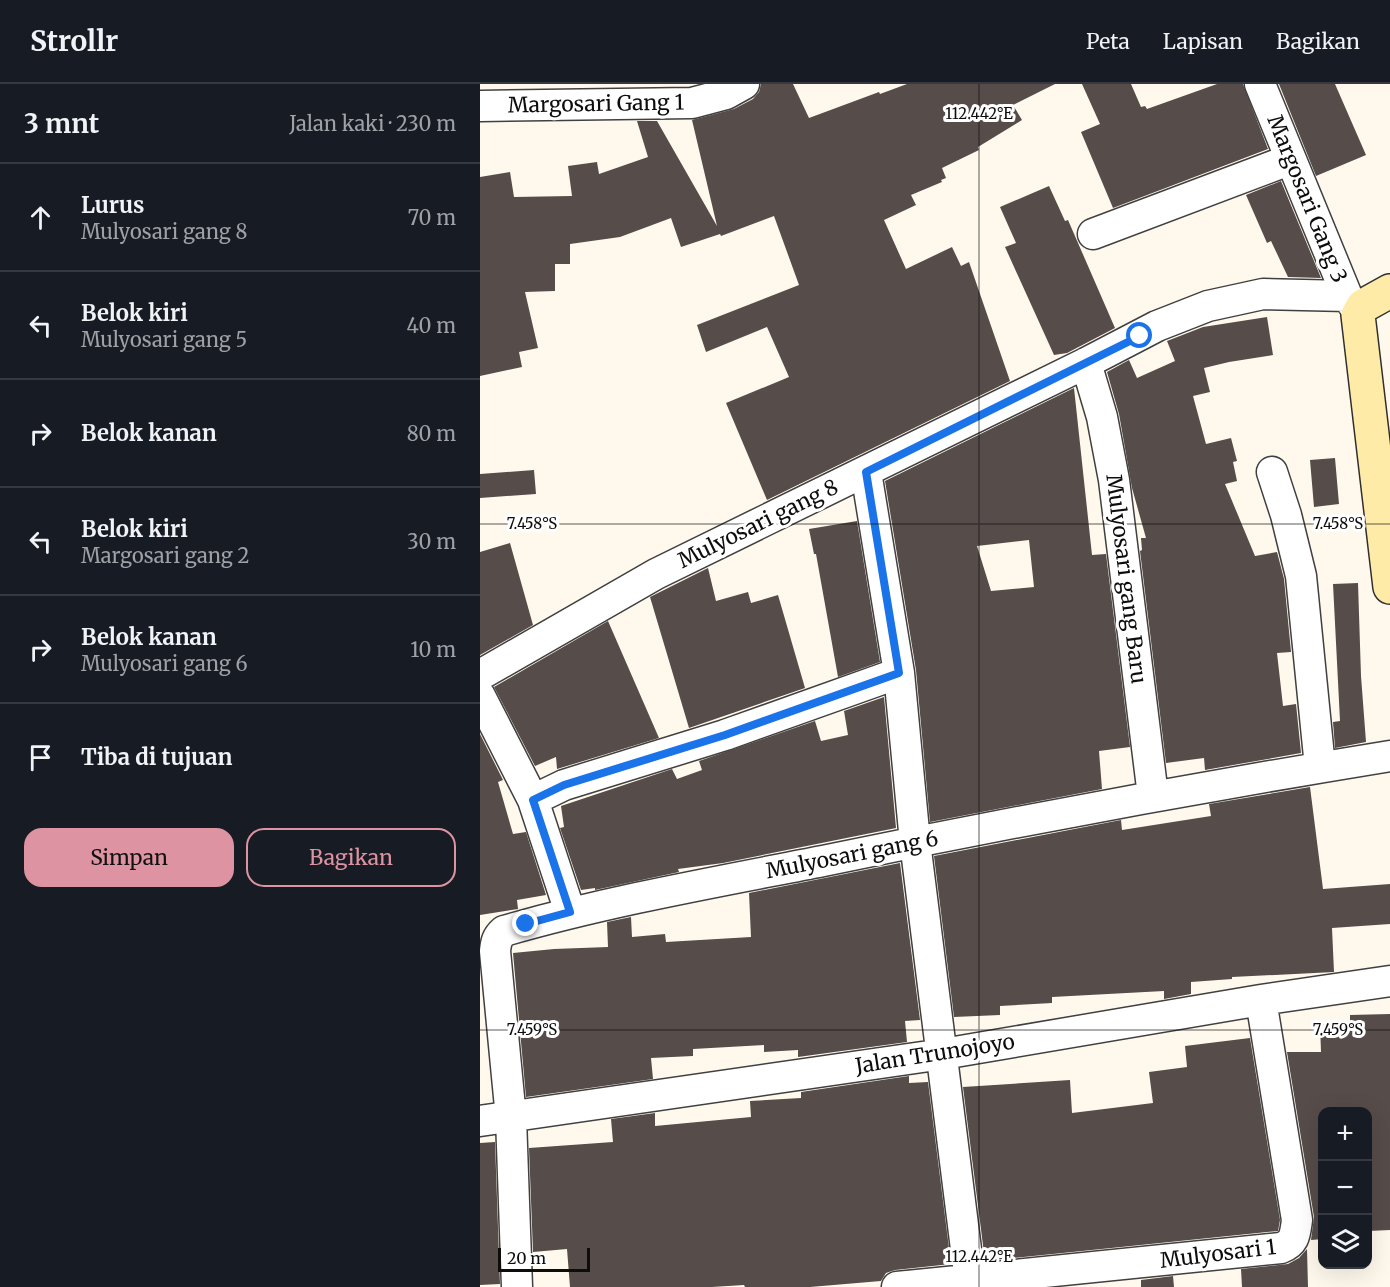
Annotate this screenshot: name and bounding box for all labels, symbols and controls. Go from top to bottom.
text: Strollr [30,23,118,59]
text: Peta [1086,28,1130,55]
text: Lapisan [1163,28,1243,55]
text: Bagikan [1276,28,1360,55]
street label: Margosari Gang 1 [508,88,684,119]
text: 112.442°E [945,104,1013,123]
text: 3 mnt [24,107,99,140]
text: Jalan kaki · 230 m [289,111,456,136]
street label: Margosari Gang 3 [1261,111,1353,287]
text: Lurus [81,191,144,219]
icon: ahead [24,201,57,234]
text: 70 m [408,205,456,230]
text: Mulyosari gang 8 [81,219,247,244]
text: Belok kiri [81,299,188,327]
icon: left [24,309,57,342]
text: 40 m [406,313,456,338]
route start [1126,322,1152,348]
text: Mulyosari gang 5 [81,327,247,352]
icon: right [24,417,57,450]
text: Belok kanan [81,419,217,447]
text: 80 m [407,421,456,446]
street label: Mulyosari gang 8 [673,473,842,574]
street label: Mulyosari gang Baru [1100,473,1153,685]
text: 7.458°S [507,514,557,533]
text: 7.458°S [1313,514,1363,533]
text: Belok kiri [81,515,188,543]
icon: left [24,525,57,558]
text: 30 m [407,529,456,554]
text: Margosari gang 2 [81,543,249,568]
text: Belok kanan [81,623,217,651]
icon: right [24,633,57,666]
text: 10 m [410,637,456,662]
text: Mulyosari gang 6 [81,651,248,676]
icon: arrive [24,741,57,774]
text: Tiba di tujuan [81,743,232,771]
street label: Mulyosari gang 6 [763,825,940,884]
button: Simpan [24,828,234,887]
button: Bagikan [246,828,456,887]
route end [512,910,538,936]
text: 7.459°S [507,1020,557,1039]
text: 7.459°S [1313,1020,1363,1039]
street label: Jalan Trunojoyo [852,1028,1017,1080]
map controls [1318,1107,1372,1269]
button: + [1318,1107,1372,1161]
button: − [1318,1161,1372,1215]
button: layers [1318,1215,1372,1269]
street label: Mulyosari 1 [1158,1233,1277,1274]
scale bar [498,1245,590,1272]
text: 112.442°E [945,1247,1013,1266]
text: 20 m [507,1248,546,1268]

